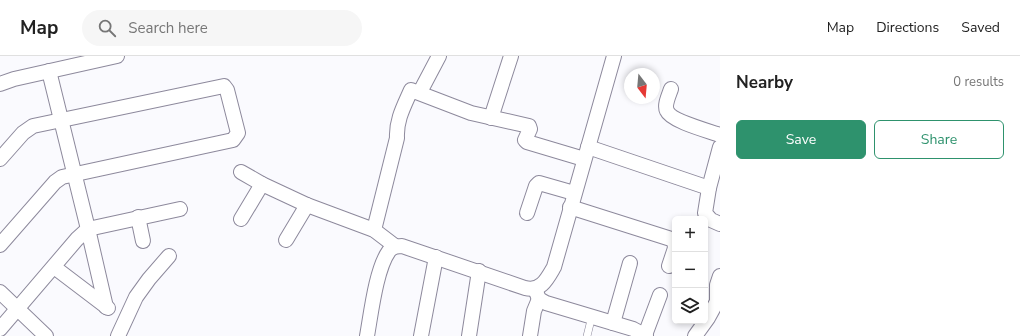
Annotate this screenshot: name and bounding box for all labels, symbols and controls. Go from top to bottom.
search box [82,10,362,46]
text: Map [20,15,58,41]
icon: search [96,17,118,39]
text: Search here [128,18,208,38]
text: Map [827,18,854,37]
text: Directions [876,18,939,37]
text: Saved [961,18,1000,37]
north arrow [624,68,660,104]
text: Nearby [736,71,793,94]
text: 0 results [953,73,1004,91]
button: Save [736,120,866,159]
button: Share [874,120,1004,159]
map controls [672,216,708,324]
button: + [672,216,708,252]
button: − [672,252,708,288]
button: layers [672,288,708,324]

